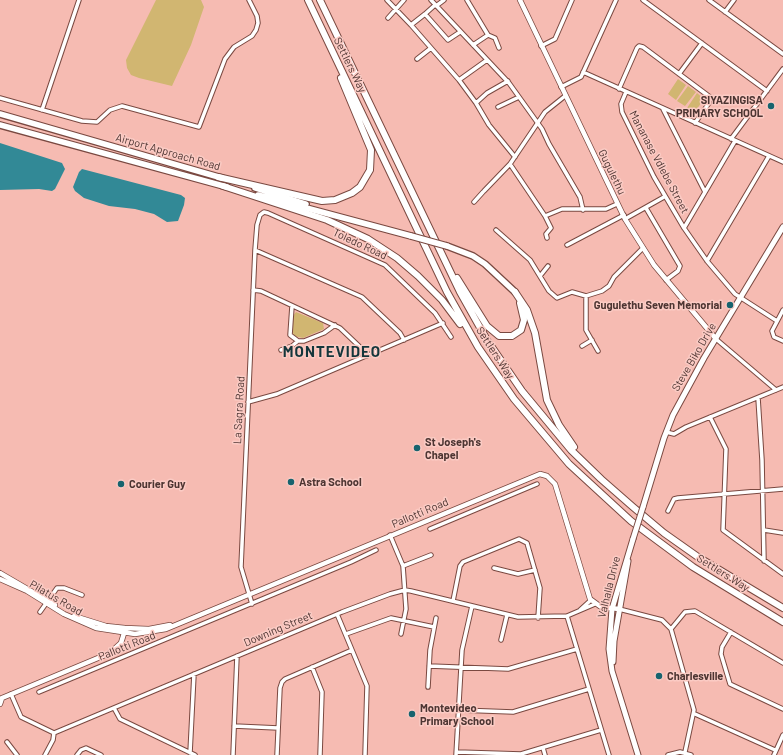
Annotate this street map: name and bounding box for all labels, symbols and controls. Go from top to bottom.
street label: Settlers Way [331,35,369,95]
place label: SIYAZINGISA PRIMARY SCHOOL [676,93,763,119]
marker: SIYAZINGISA PRIMARY SCHOOL [766,101,776,111]
street label: Mananase Vdlebe Street [626,108,692,216]
street label: Airport Approach Road [114,131,222,173]
street label: Gugulethu [595,147,629,197]
street label: Toledo Road [331,226,389,262]
place label: Gugulethu Seven Memorial [594,298,722,312]
marker: Gugulethu Seven Memorial [725,300,735,310]
street label: Steve Biko Drive [669,320,719,394]
street label: Settlers Way [473,324,517,382]
district label: MONTEVIDEO [283,343,381,361]
street label: La Sagra Road [231,376,247,444]
place label: St Joseph's Chapel [425,435,481,461]
marker: St Joseph's Chapel [412,443,422,453]
place label: Astra School [299,475,362,489]
place label: Courier Guy [129,477,186,491]
marker: Astra School [286,477,296,487]
marker: Courier Guy [116,479,126,489]
street label: Pallotti Road [390,495,450,531]
street label: Settlers Way [694,552,752,594]
street label: Valhalla Drive [595,555,623,619]
street label: Pilatus Road [27,578,85,618]
street label: Downing Street [242,609,314,649]
street label: Pallotti Road [97,629,157,663]
place label: Charlesville [667,669,723,683]
marker: Charlesville [654,671,664,681]
place label: Montevideo Primary School [420,701,494,727]
marker: Montevideo Primary School [407,709,417,719]

